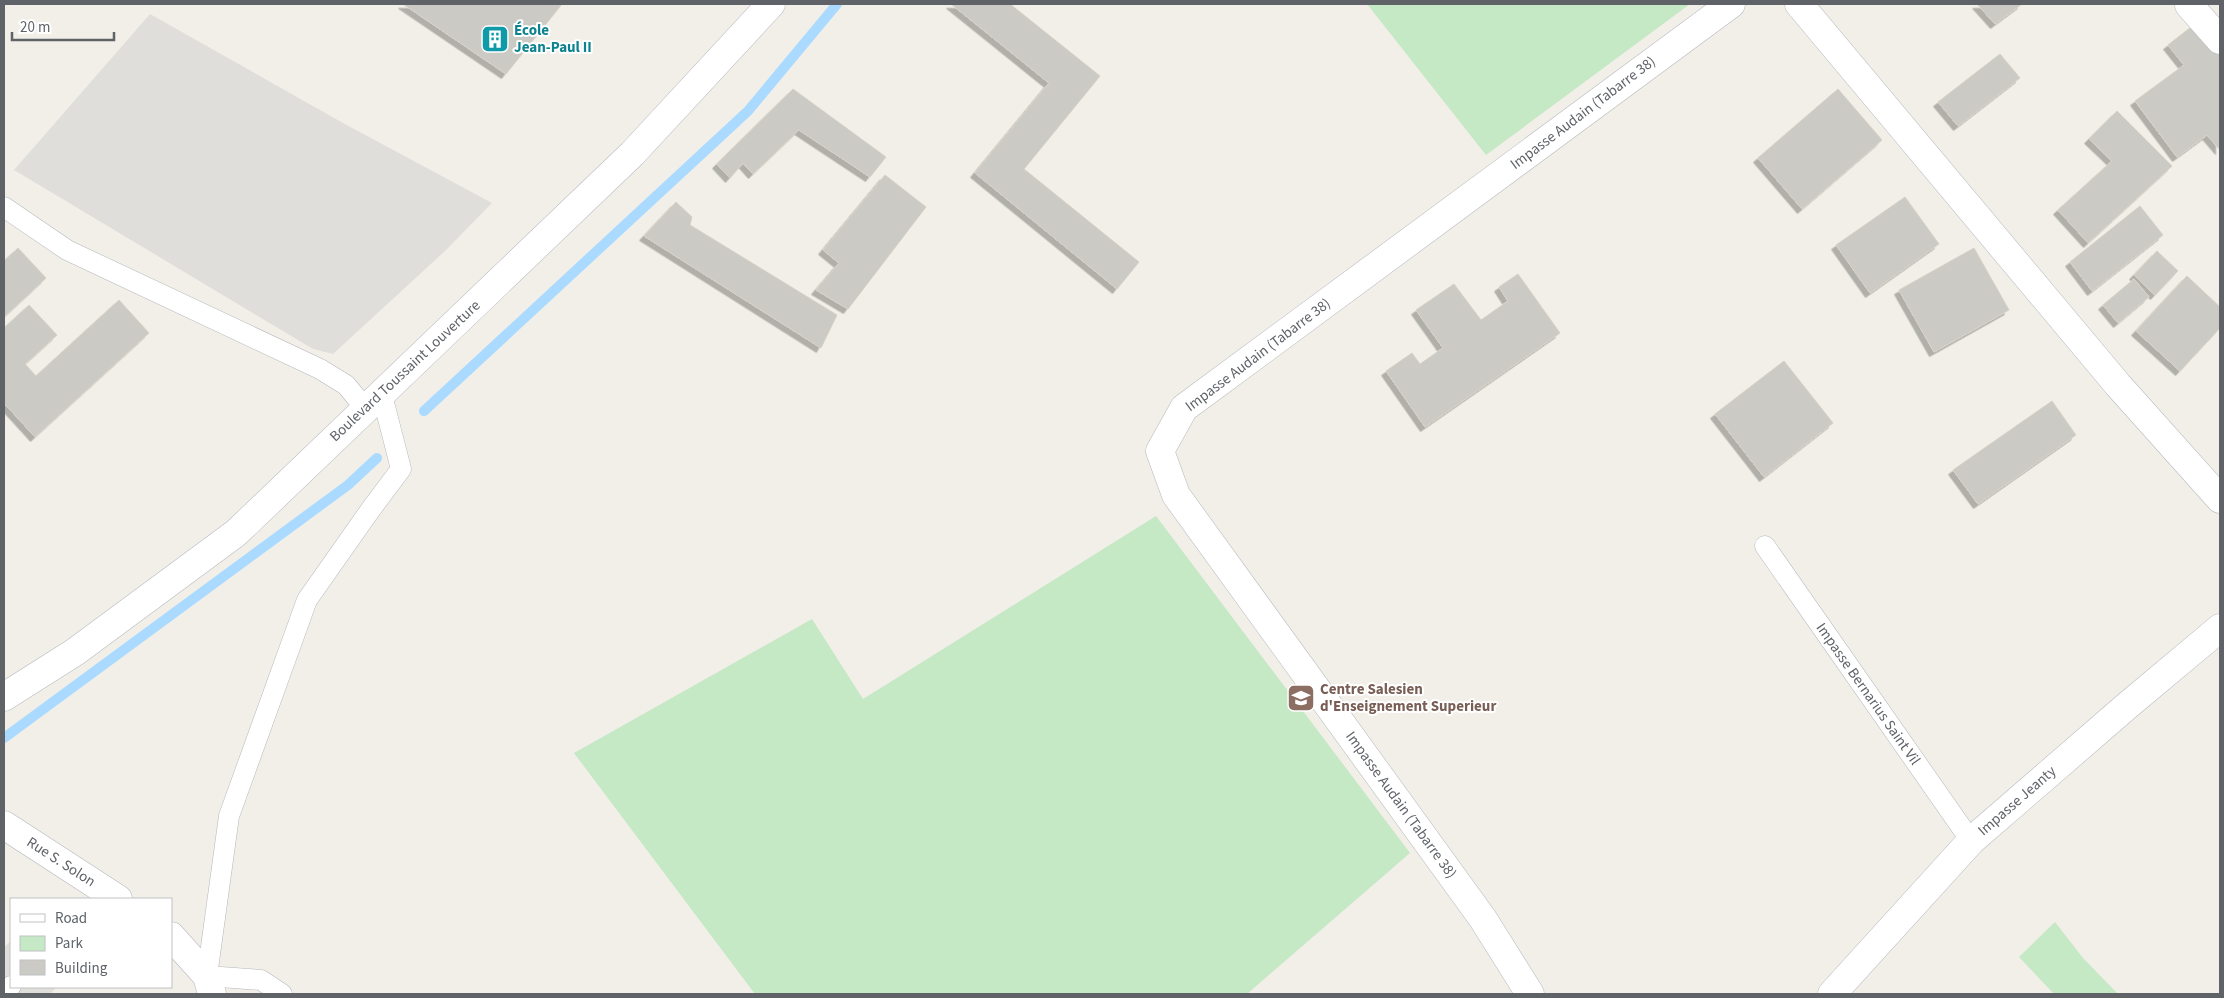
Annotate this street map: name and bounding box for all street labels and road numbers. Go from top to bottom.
street label: Impasse Audain (Tabarre 38) [1506,51,1660,175]
street label: Impasse Audain (Tabarre 38) [1181,293,1335,417]
street label: Boulevard Toussaint Louverture [325,295,485,447]
street label: Impasse Bernarius Saint Vil [1811,619,1925,770]
street label: Impasse Audain (Tabarre 38) [1341,727,1461,883]
street label: Impasse Jeanty [1973,761,2061,841]
street label: Rue S. Solon [22,832,100,892]

